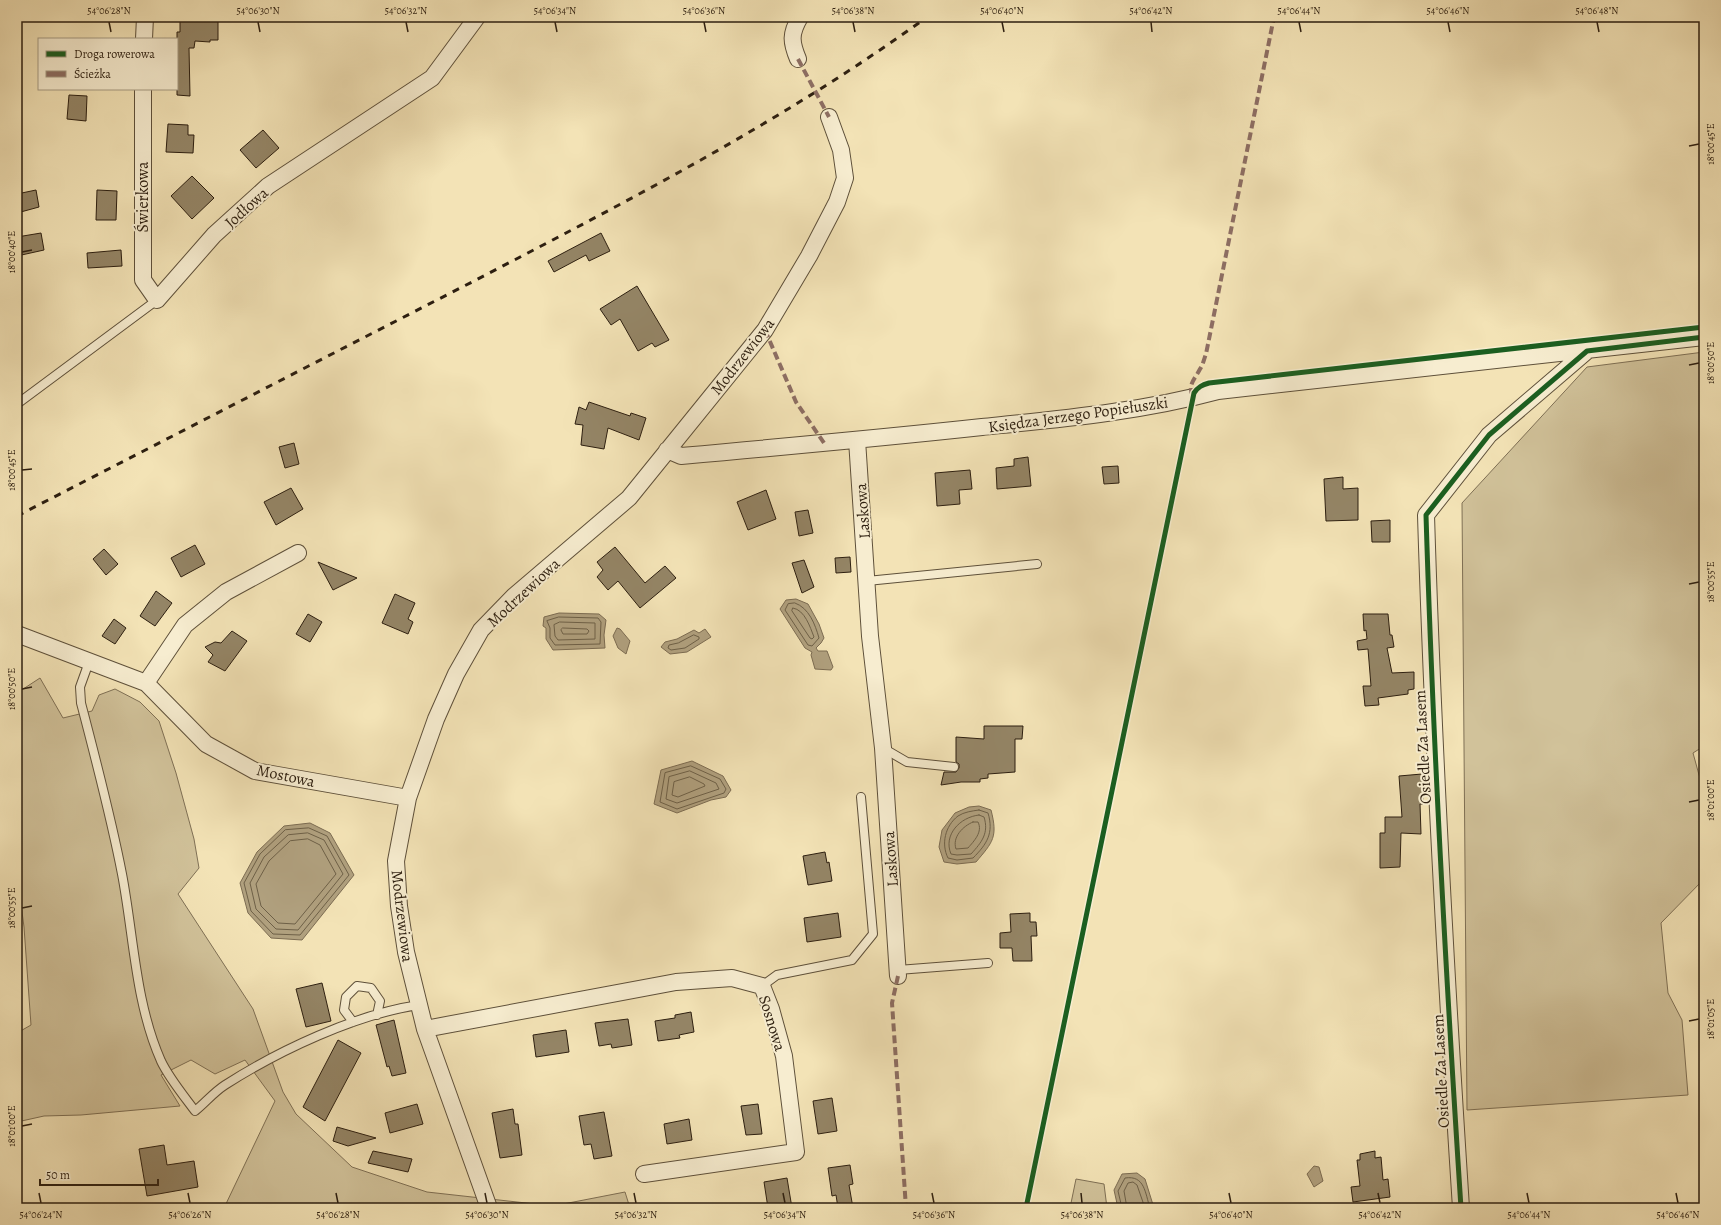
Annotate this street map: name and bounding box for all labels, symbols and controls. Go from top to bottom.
text: 54°06'28"N [87,4,131,17]
text: 54°06'30"N [236,4,280,17]
text: 54°06'32"N [385,4,427,17]
text: 54°06'34"N [534,4,576,17]
text: 54°06'36"N [683,4,725,17]
text: 54°06'38"N [832,4,874,17]
text: 54°06'40"N [980,4,1024,17]
text: 54°06'42"N [1129,4,1173,17]
text: 54°06'44"N [1278,4,1320,17]
text: 54°06'46"N [1427,4,1469,17]
text: 54°06'48"N [1575,4,1619,17]
legend [38,38,178,90]
text: Droga rowerowa [74,46,155,62]
text: Ścieżka [74,66,111,82]
text: 18°00'45"E [1704,123,1717,165]
street label: Świerkowa [132,161,154,233]
street label: Jodłowa [220,182,274,233]
text: 18°00'40"E [5,231,18,273]
street label: Modrzewiowa [706,313,780,400]
text: 18°00'50"E [1704,342,1717,384]
street label: Księdza Jerzego Popiełuszki [987,391,1170,439]
text: 18°00'45"E [5,449,18,491]
street label: Laskowa [850,482,876,540]
street label: Modrzewiowa [482,553,565,632]
text: 18°00'55"E [1704,561,1717,603]
text: 18°00'50"E [5,668,18,710]
street label: Osiedle Za Lasem [1409,689,1437,805]
street label: Mostowa [255,759,318,793]
text: 18°01'00"E [1704,779,1717,821]
street label: Laskowa [878,830,904,888]
street label: Modrzewiowa [385,869,419,964]
text: 18°00'55"E [5,887,18,929]
street label: Sosnowa [753,993,791,1055]
text: 18°01'05"E [1704,999,1717,1039]
street label: Osiedle Za Lasem [1427,1013,1455,1129]
text: 18°01'00"E [5,1105,18,1147]
scale bar [40,1161,158,1187]
text: 50 m [46,1167,70,1183]
text: 54°06'24"N [19,1208,63,1221]
text: 54°06'26"N [168,1208,212,1221]
text: 54°06'28"N [316,1208,360,1221]
text: 54°06'30"N [465,1208,509,1221]
text: 54°06'32"N [615,1208,657,1221]
text: 54°06'34"N [764,1208,806,1221]
text: 54°06'36"N [913,1208,955,1221]
text: 54°06'38"N [1061,1208,1103,1221]
text: 54°06'40"N [1209,1208,1253,1221]
text: 54°06'42"N [1358,1208,1402,1221]
text: 54°06'44"N [1508,1208,1550,1221]
text: 54°06'46"N [1657,1208,1699,1221]

